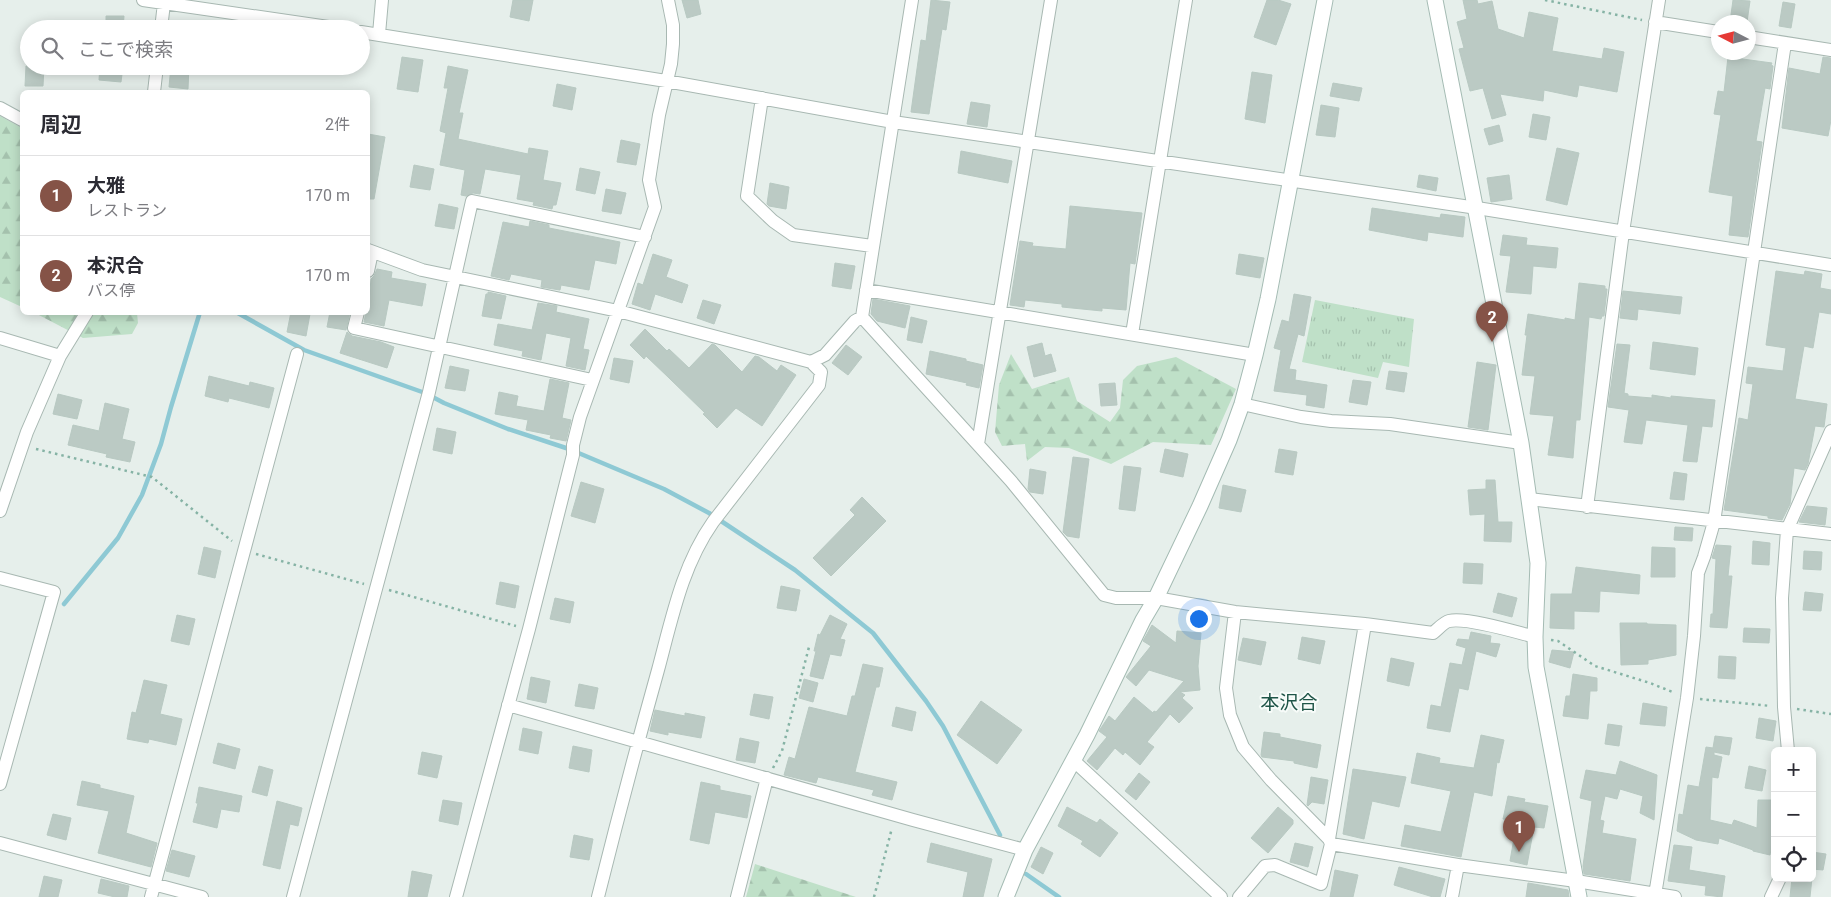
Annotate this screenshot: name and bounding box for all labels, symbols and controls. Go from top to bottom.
north arrow [1711,15,1756,60]
search box [20,20,370,75]
icon: search [38,34,66,62]
text: ここで検索 [78,38,173,61]
text: 周辺 [40,113,82,137]
text: 2件 [325,115,350,134]
text: 大雅 [87,174,125,197]
text: 1 [51,186,61,205]
text: 170 m [305,186,350,205]
text: レストラン [87,201,167,220]
text: 本沢合 [87,254,144,277]
text: 2 [51,266,61,285]
text: 170 m [305,266,350,285]
text: バス停 [87,281,135,300]
pin: 2 [1476,301,1508,342]
your location [1186,606,1212,632]
district label: 本沢合 [1260,691,1318,714]
map controls [1771,747,1816,882]
button: + [1771,747,1816,792]
button: − [1771,792,1816,837]
pin: 1 [1503,811,1535,852]
button: locate [1771,837,1816,882]

